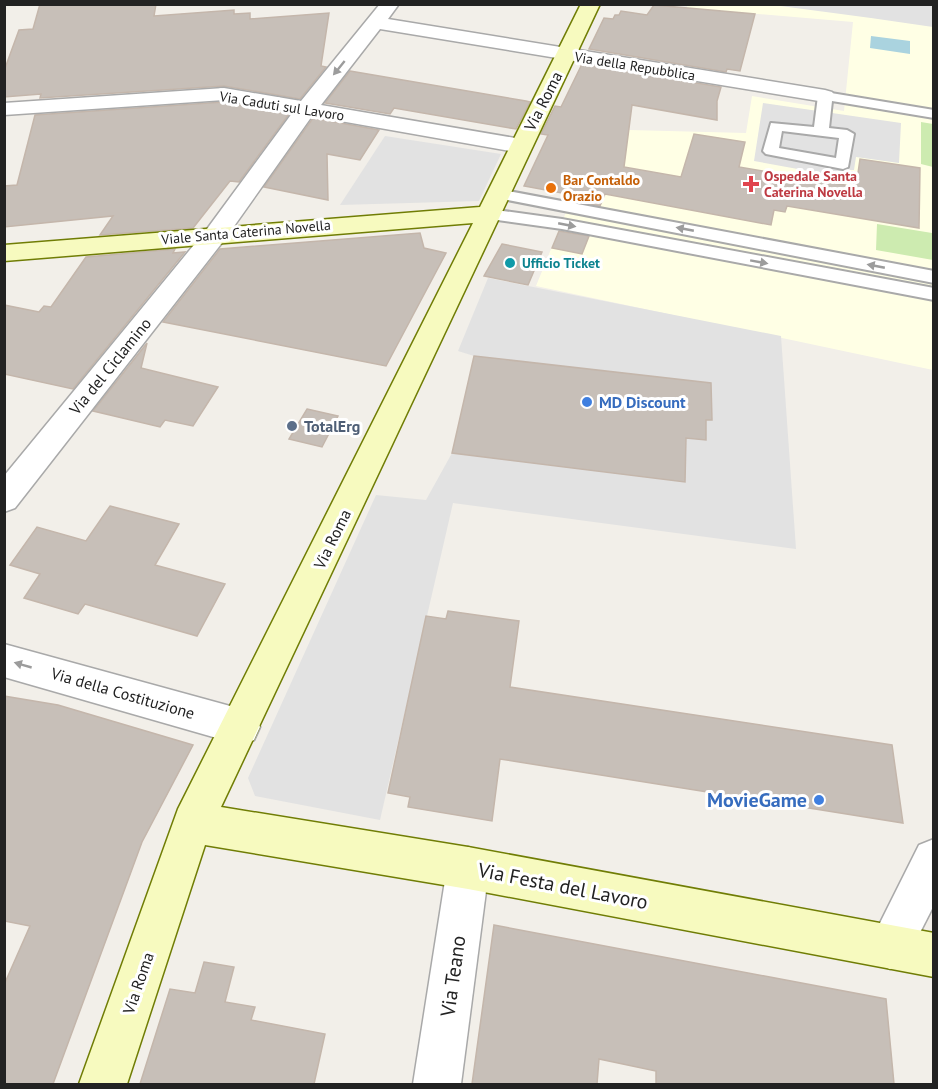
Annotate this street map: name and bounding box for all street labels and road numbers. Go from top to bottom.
street label: Via della Repubblica [572,47,697,84]
street label: Via Roma [519,68,566,135]
street label: Via Caduti sul Lavoro [217,87,346,125]
street label: Viale Santa Caterina Novella [160,216,331,248]
street label: Via del Ciclamino [64,313,155,419]
street label: Via Roma [309,506,355,573]
street label: Via della Costituzione [48,663,197,723]
street label: Via Festa del Lavoro [475,857,650,915]
street label: Via Teano [434,934,472,1019]
street label: Via Roma [118,950,158,1017]

